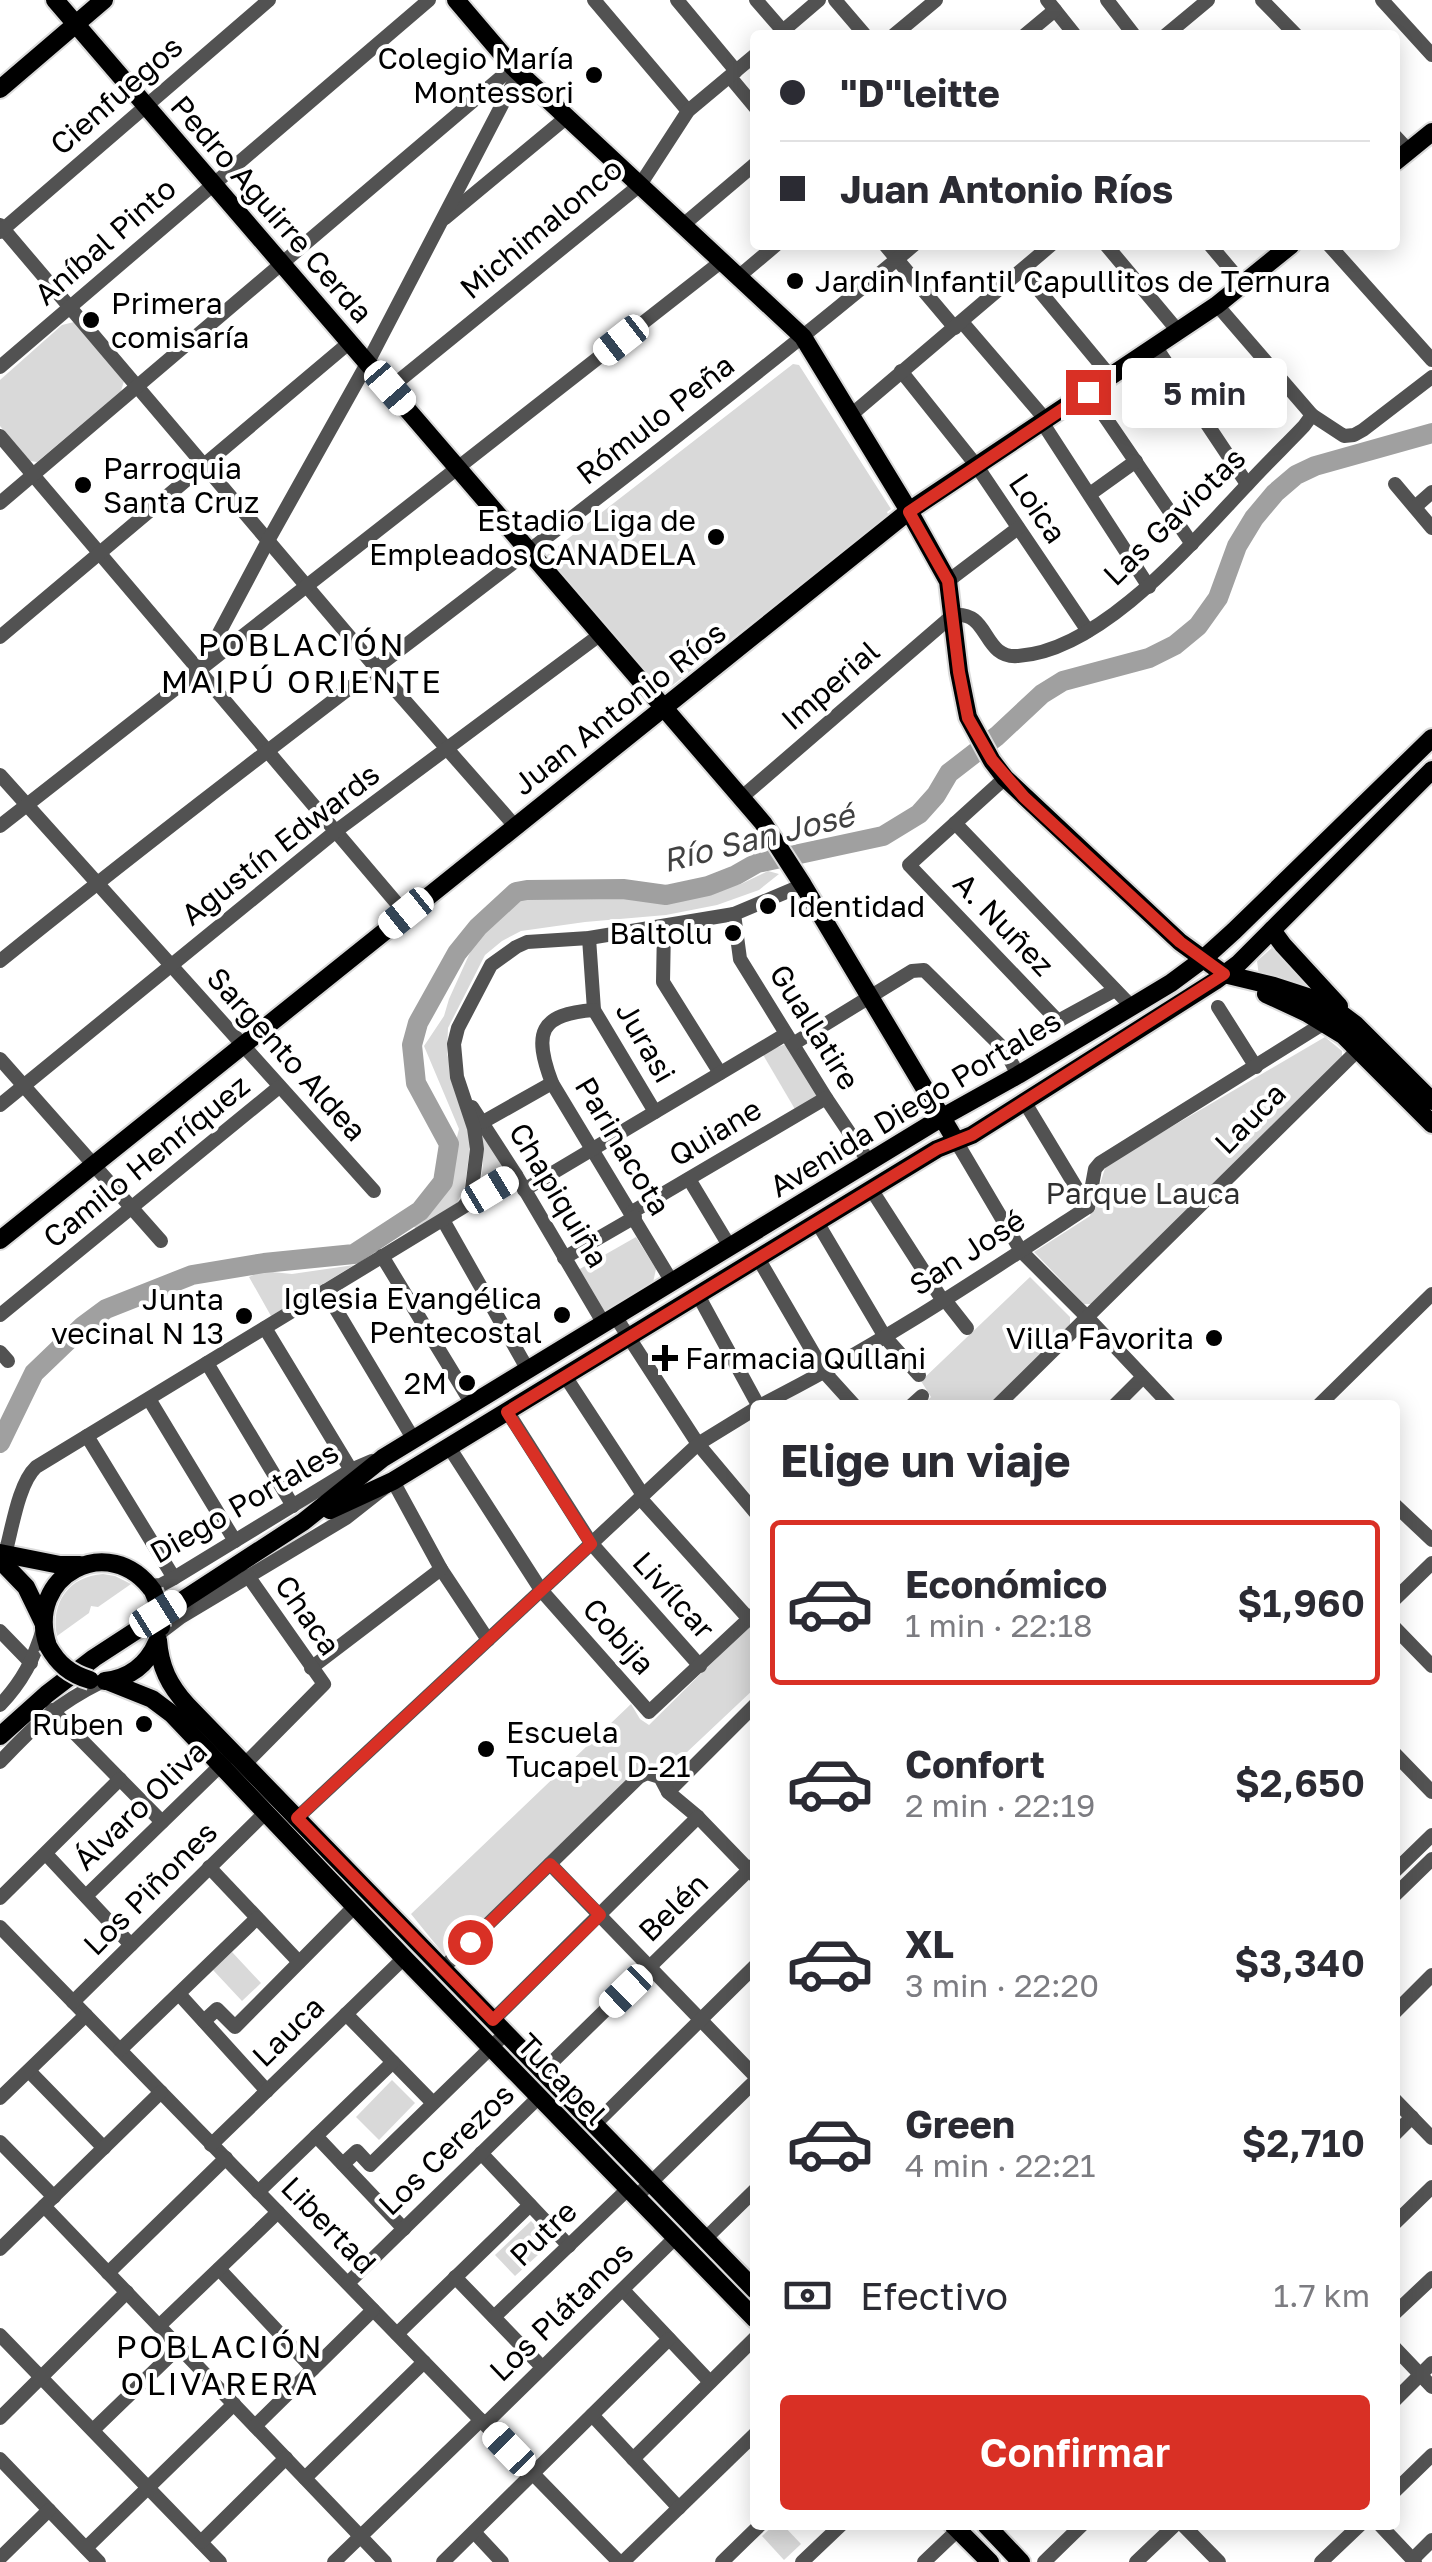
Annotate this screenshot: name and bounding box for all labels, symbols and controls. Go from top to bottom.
street label: Cienfuegos [43,28,189,162]
place label: Colegio María Montessori [377,40,574,110]
marker: Colegio María Montessori [583,64,605,86]
text: "D"leitte [840,70,1000,115]
street label: Pedro Aguirre Cerda [164,88,380,330]
street label: Michimalonco [453,150,629,306]
text: Juan Antonio Ríos [840,166,1173,211]
street label: Aníbal Pinto [27,170,183,312]
place label: Jardin Infantil Capullitos de Ternura [815,263,1331,299]
marker: Jardin Infantil Capullitos de Ternura [784,270,806,292]
place label: Primera comisaría [111,285,249,355]
marker: Primera comisaría [80,309,102,331]
car [588,310,654,370]
street label: Rómulo Peña [569,346,741,492]
car [359,356,421,420]
callout: 5 min [1123,357,1288,427]
route end [1066,370,1111,415]
text: 5 min [1163,374,1246,412]
street label: Las Gaviotas [1096,440,1252,592]
place label: Parroquia Santa Cruz [103,450,259,520]
street label: Loica [1002,466,1074,550]
marker: Parroquia Santa Cruz [72,474,94,496]
place label: Estadio Liga de Empleados CANADELA [369,502,696,572]
marker: Estadio Liga de Empleados CANADELA [705,526,727,548]
street label: Juan Antonio Ríos [505,614,733,802]
district label: POBLACIÓN MAIPÚ ORIENTE [161,625,443,700]
street label: Imperial [774,633,886,737]
street label: Agustín Edwards [174,756,386,932]
water label: Río San José [658,794,861,879]
street label: A. Nuñez [946,865,1062,983]
car [373,882,439,944]
place label: Identidad [788,888,925,924]
marker: Identidad [757,895,779,917]
place label: Baltolu [609,915,713,951]
marker: Baltolu [722,922,744,944]
street label: Guallatire [762,958,868,1096]
street label: Sargento Aldea [200,960,374,1148]
street label: Jurasi [609,995,683,1089]
street label: Avenida Diego Portales [763,1002,1067,1204]
street label: Camilo Henríquez [36,1067,256,1255]
street label: Parinacota [568,1070,678,1222]
street label: Lauca [1207,1075,1293,1161]
street label: Quiane [662,1091,768,1173]
street label: Chapiquiña [502,1116,616,1274]
car [457,1162,523,1218]
park label: Parque Lauca [1046,1175,1241,1211]
street label: San José [903,1201,1031,1303]
place label: Iglesia Evangélica Pentecostal [283,1280,542,1350]
place label: Junta vecinal N 13 [51,1281,224,1351]
marker: Iglesia Evangélica Pentecostal [551,1304,573,1326]
marker: Junta vecinal N 13 [233,1305,255,1327]
place label: Villa Favorita [1006,1320,1194,1356]
marker: Villa Favorita [1203,1327,1225,1349]
place label: Farmacia Qullani [685,1340,926,1376]
marker: Farmacia Qullani [654,1347,676,1369]
place label: 2M [404,1365,447,1401]
marker: 2M [456,1372,478,1394]
text: Elige un viaje [780,1433,1071,1487]
street label: Diego Portales [143,1434,345,1570]
street label: Livílcar [626,1544,723,1646]
icon: car [785,1558,875,1648]
text: Económico [905,1561,1107,1606]
street label: Chaca [268,1568,348,1662]
text: $1,960 [1237,1580,1365,1625]
car [125,1585,191,1643]
street label: Cobija [576,1591,662,1681]
text: 1 min · 22:18 [905,1606,1092,1644]
place label: Ruben [32,1706,124,1742]
marker: Ruben [133,1713,155,1735]
place label: Escuela Tucapel D-21 [506,1714,691,1784]
street label: Álvaro Oliva [66,1733,214,1877]
marker: Escuela Tucapel D-21 [475,1738,497,1760]
icon: car [785,1738,875,1828]
text: Confort [905,1741,1045,1786]
text: $2,650 [1235,1760,1365,1805]
text: 2 min · 22:19 [905,1786,1095,1824]
street label: Los Piñones [76,1814,224,1962]
street label: Belén [631,1865,715,1949]
icon: car [785,1918,875,2008]
route start [448,1920,493,1965]
text: XL [905,1921,954,1966]
text: $3,340 [1234,1940,1365,1985]
car [594,1959,658,2023]
text: 3 min · 22:20 [905,1966,1099,2004]
street label: Lauca [245,1988,331,2074]
street label: Tucapel [510,2026,614,2132]
street label: Los Cerezos [371,2076,521,2222]
icon: car [785,2098,875,2188]
text: Green [905,2101,1015,2146]
text: $2,710 [1241,2120,1365,2165]
text: 4 min · 22:21 [905,2146,1096,2184]
street label: Libertad [274,2169,384,2281]
street label: Putre [502,2193,584,2273]
street label: Los Plátanos [482,2234,640,2388]
icon: cash [780,2268,835,2323]
text: Efectivo [860,2273,1008,2318]
text: 1.7 km [1274,2276,1370,2314]
district label: POBLACIÓN OLIVARERA [116,2327,324,2402]
button: Confirmar [780,2395,1370,2510]
car [477,2417,541,2481]

